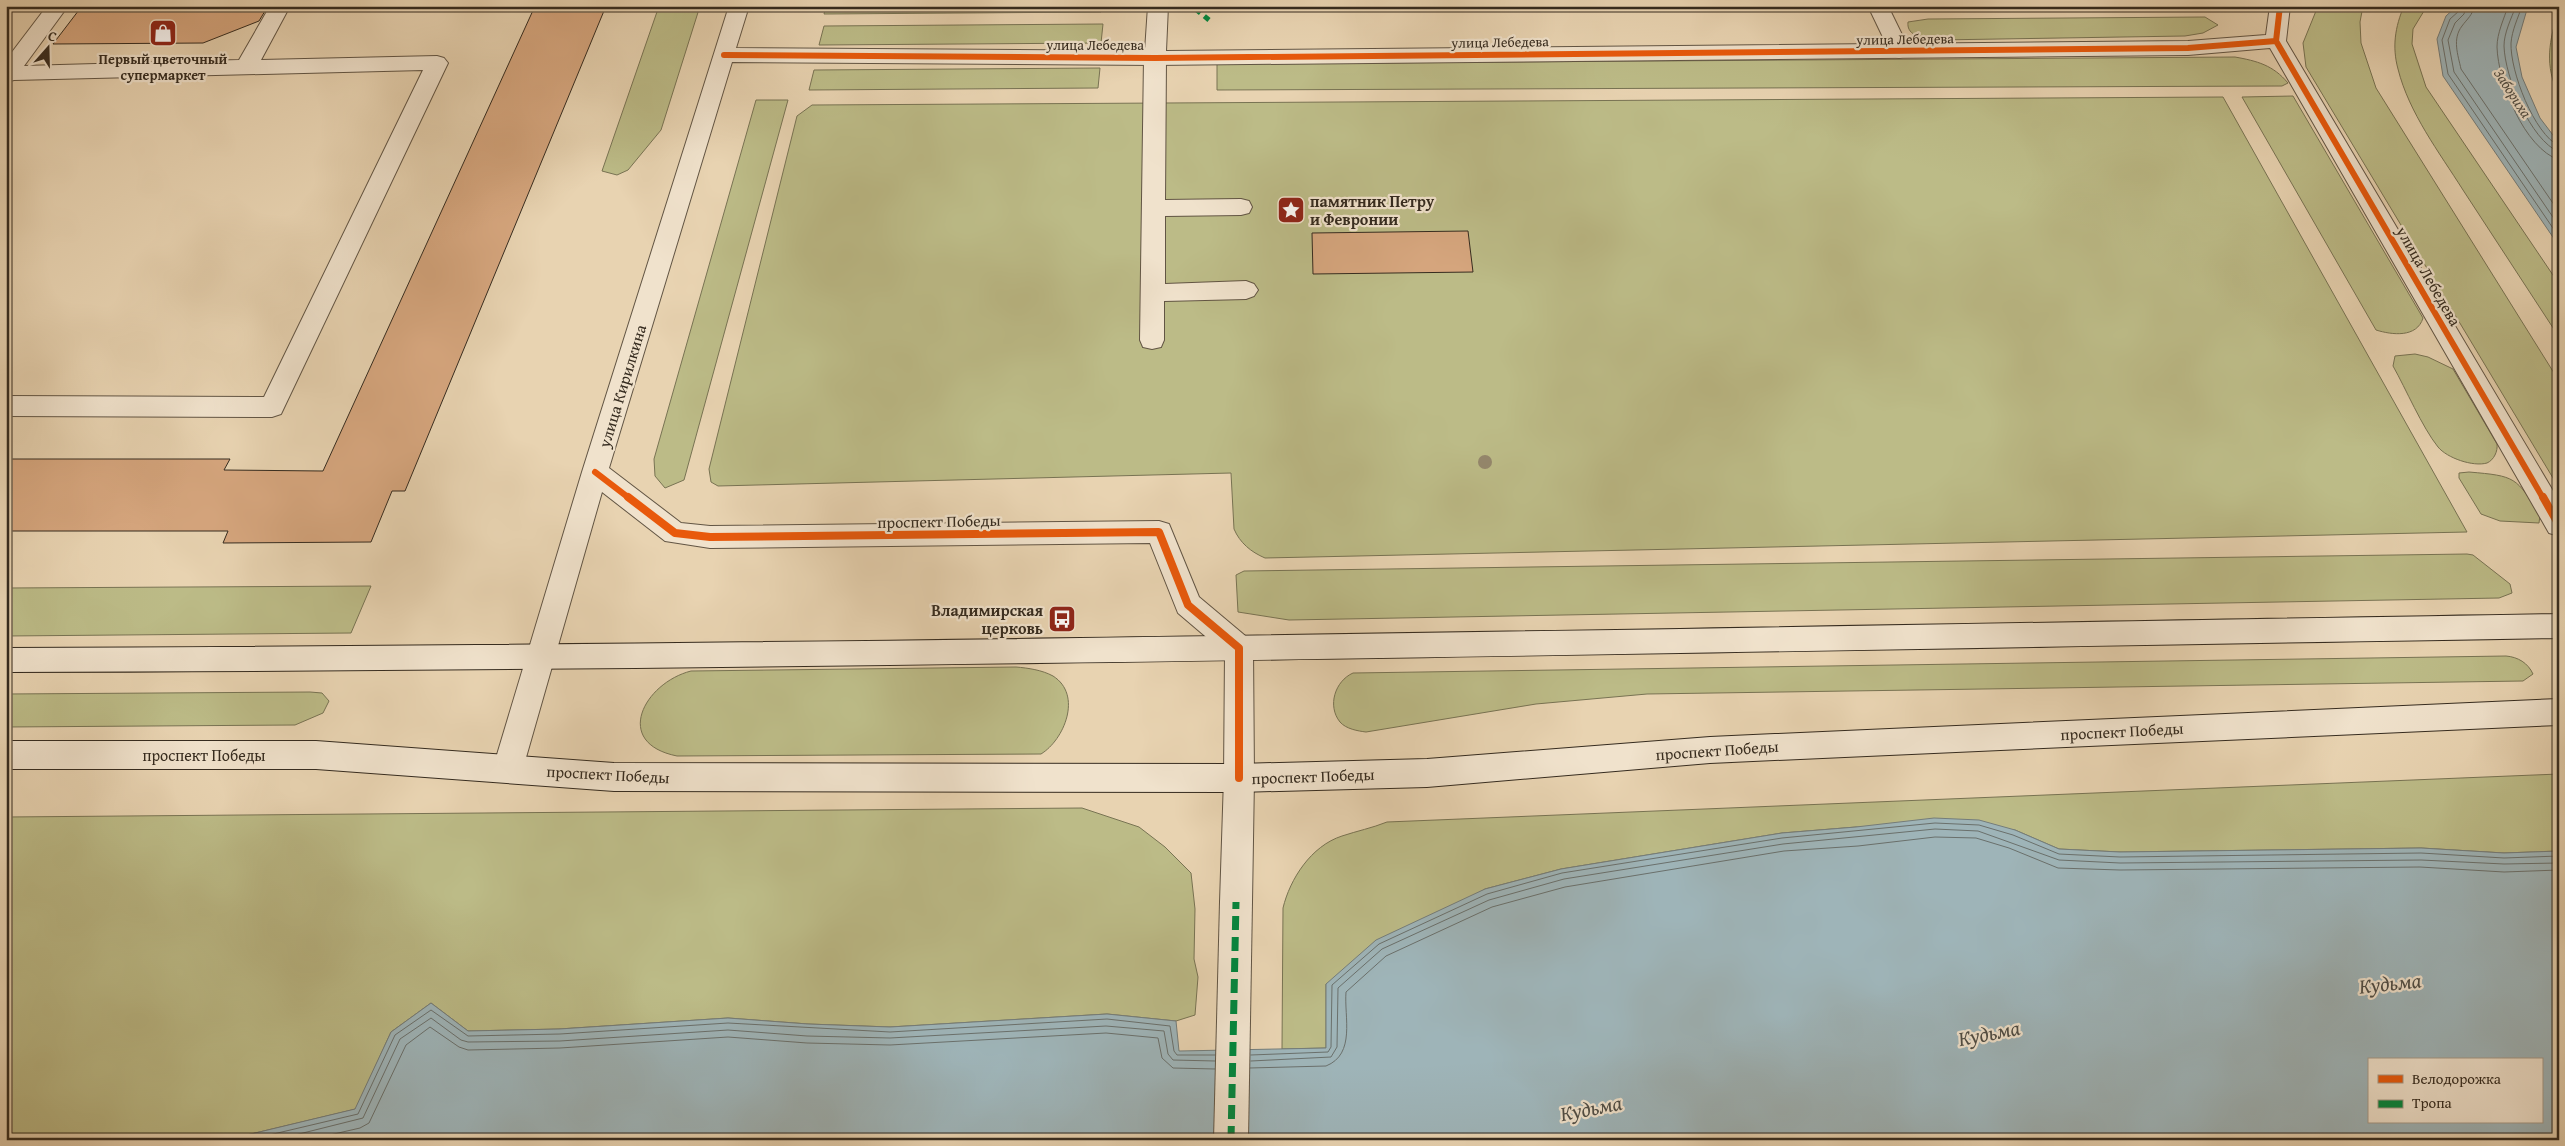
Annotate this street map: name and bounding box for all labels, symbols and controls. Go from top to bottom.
shop icon: Первый цветочный супермаркет [148,18,178,48]
north arrow [22,22,72,72]
text: С [45,25,60,47]
street label: улица Лебедева [1855,28,1954,50]
street label: улица Лебедева [1450,31,1549,53]
street label: улица Лебедева [1045,35,1144,55]
place label: Первый цветочный супермаркет [99,49,228,85]
water label: Забориха [2489,64,2537,122]
place label: памятник Петру и Февронии [1310,189,1435,231]
place icon: памятник Петру и Февронии [1276,195,1306,225]
street label: улица Лебедева [2390,221,2468,331]
street label: улица Кирилкина [592,321,652,452]
street label: проспект Победы [877,508,1001,534]
place label: Владимирская церковь [931,598,1043,640]
bus stop icon: Владимирская церковь [1047,604,1077,634]
street label: проспект Победы [2060,716,2184,746]
street label: проспект Победы [1655,734,1779,766]
street label: проспект Победы [142,743,266,767]
street label: проспект Победы [546,759,670,789]
street label: проспект Победы [1251,762,1375,790]
water label: Кудьма [2357,964,2423,1002]
water label: Кудьма [1955,1012,2023,1054]
legend [2368,1058,2542,1124]
text: Велодорожка [2412,1068,2502,1089]
water label: Кудьма [1557,1087,1625,1129]
text: Тропа [2412,1092,2453,1113]

